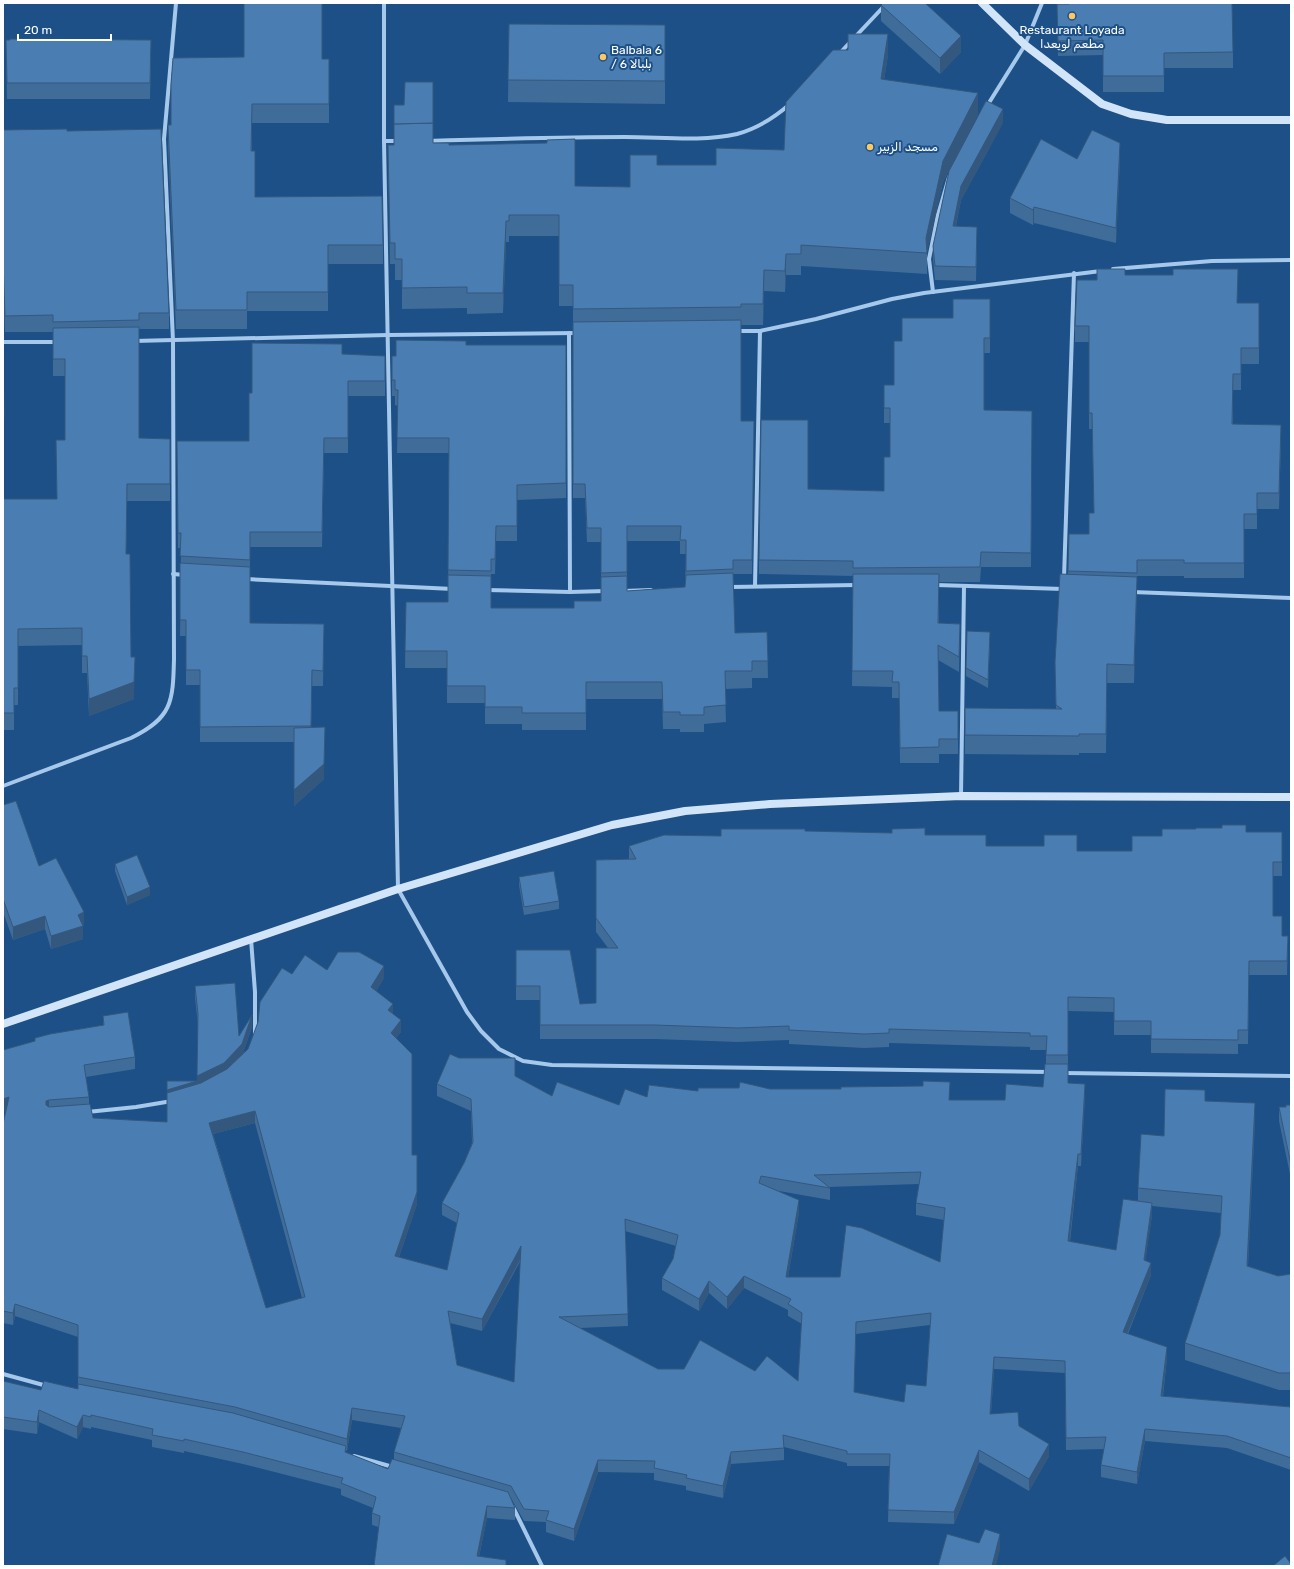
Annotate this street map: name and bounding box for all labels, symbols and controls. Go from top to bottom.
marker: Restaurant Loyada مطعم لويعدا [1067,11,1077,21]
scale bar [18,16,111,42]
text: 20 m [24,23,52,37]
place label: Restaurant Loyada مطعم لويعدا [1019,23,1125,52]
place label: Balbala 6 / بلبالا 6 [611,43,662,71]
marker: Balbala 6 / بلبالا 6 [598,52,608,62]
place label: مسجد الزبير [877,140,938,155]
marker: مسجد الزبير [865,142,875,152]

